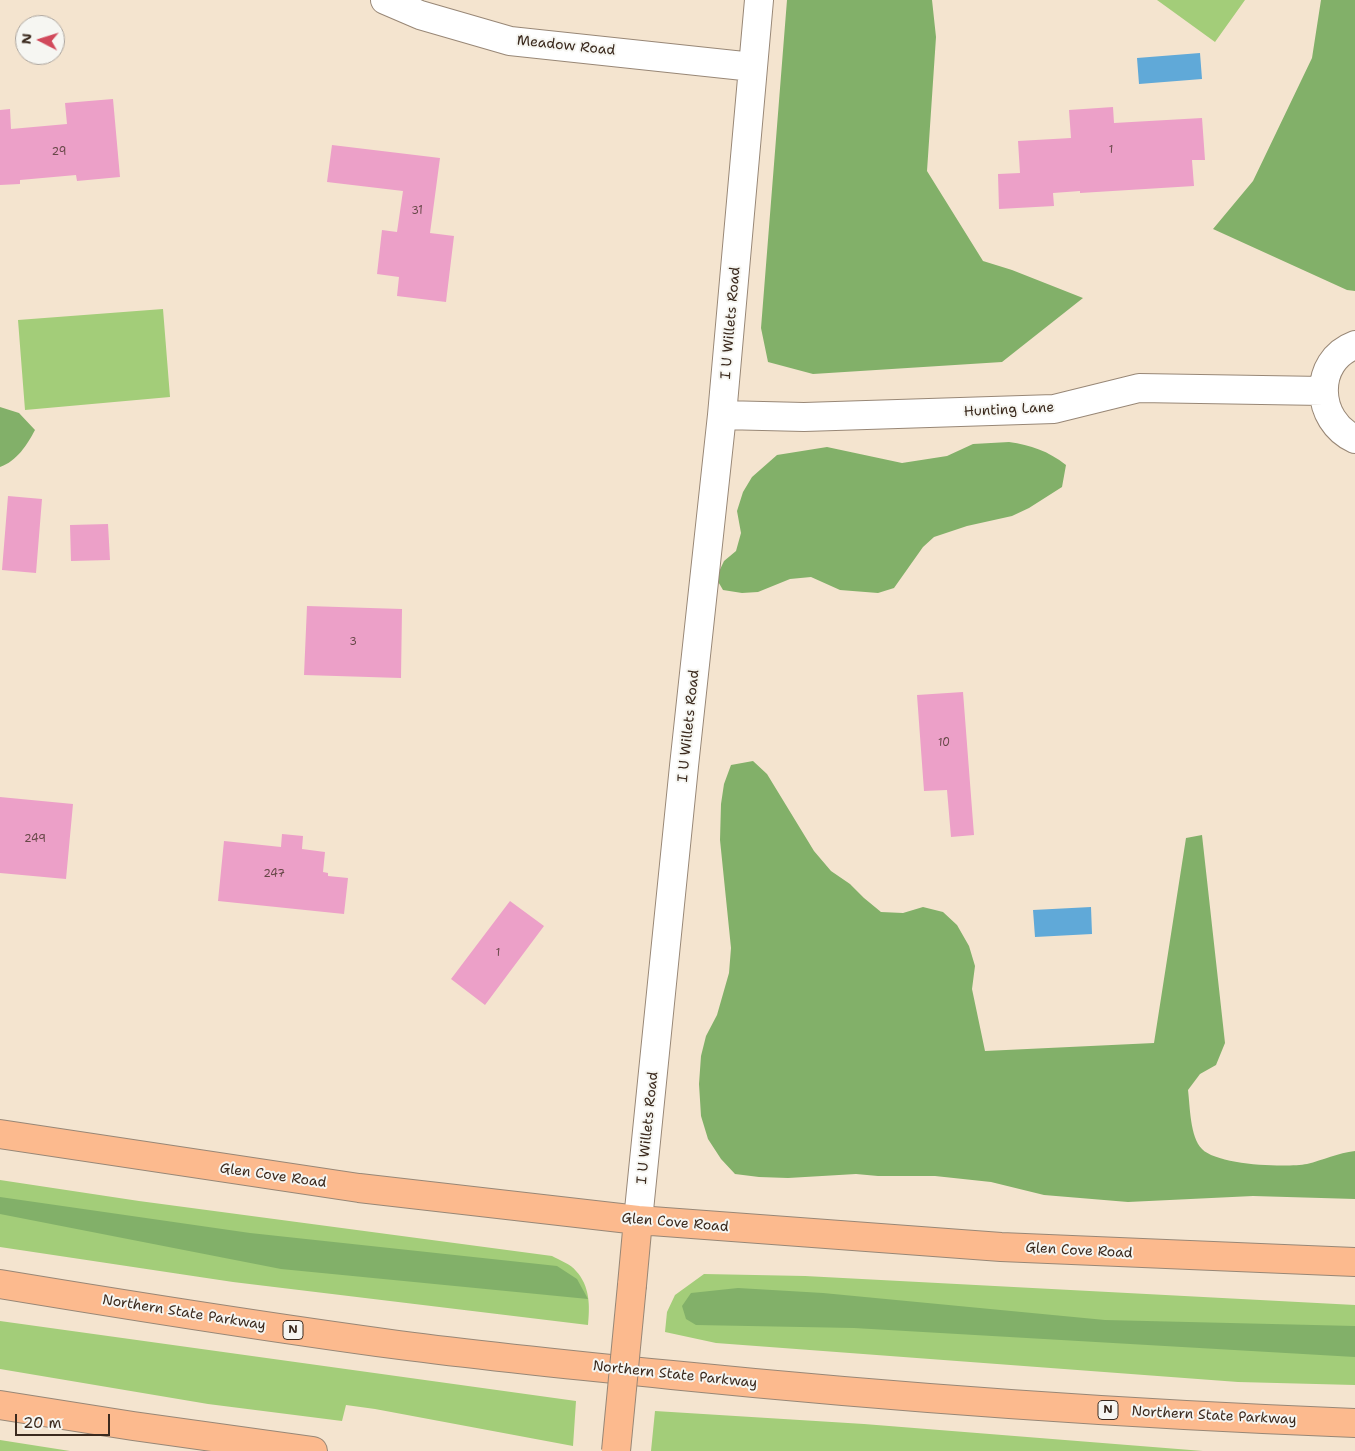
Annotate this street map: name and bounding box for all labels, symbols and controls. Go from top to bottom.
north arrow [15,15,65,65]
text: N [17,32,36,45]
street label: Meadow Road [516,32,616,60]
house number: 1 [1109,143,1113,157]
house number: 29 [52,145,66,159]
house number: 31 [411,204,423,218]
street label: I U Willets Road [718,266,744,380]
street label: Hunting Lane [963,399,1055,421]
house number: 3 [349,635,357,649]
street label: I U Willets Road [675,669,703,783]
house number: 10 [938,736,950,750]
house number: 249 [24,832,46,846]
house number: 247 [263,867,285,881]
house number: 1 [496,946,500,960]
street label: I U Willets Road [634,1071,662,1185]
street label: Glen Cove Road [219,1160,327,1192]
street label: Glen Cove Road [621,1210,729,1236]
street label: Glen Cove Road [1025,1240,1133,1262]
street label: Northern State Parkway [101,1292,267,1334]
road number: N [283,1320,303,1340]
street label: Northern State Parkway [592,1358,758,1392]
road number: N [1098,1400,1118,1420]
street label: Northern State Parkway [1131,1403,1297,1429]
scale bar [18,1404,112,1436]
text: 20 m [23,1413,62,1433]

